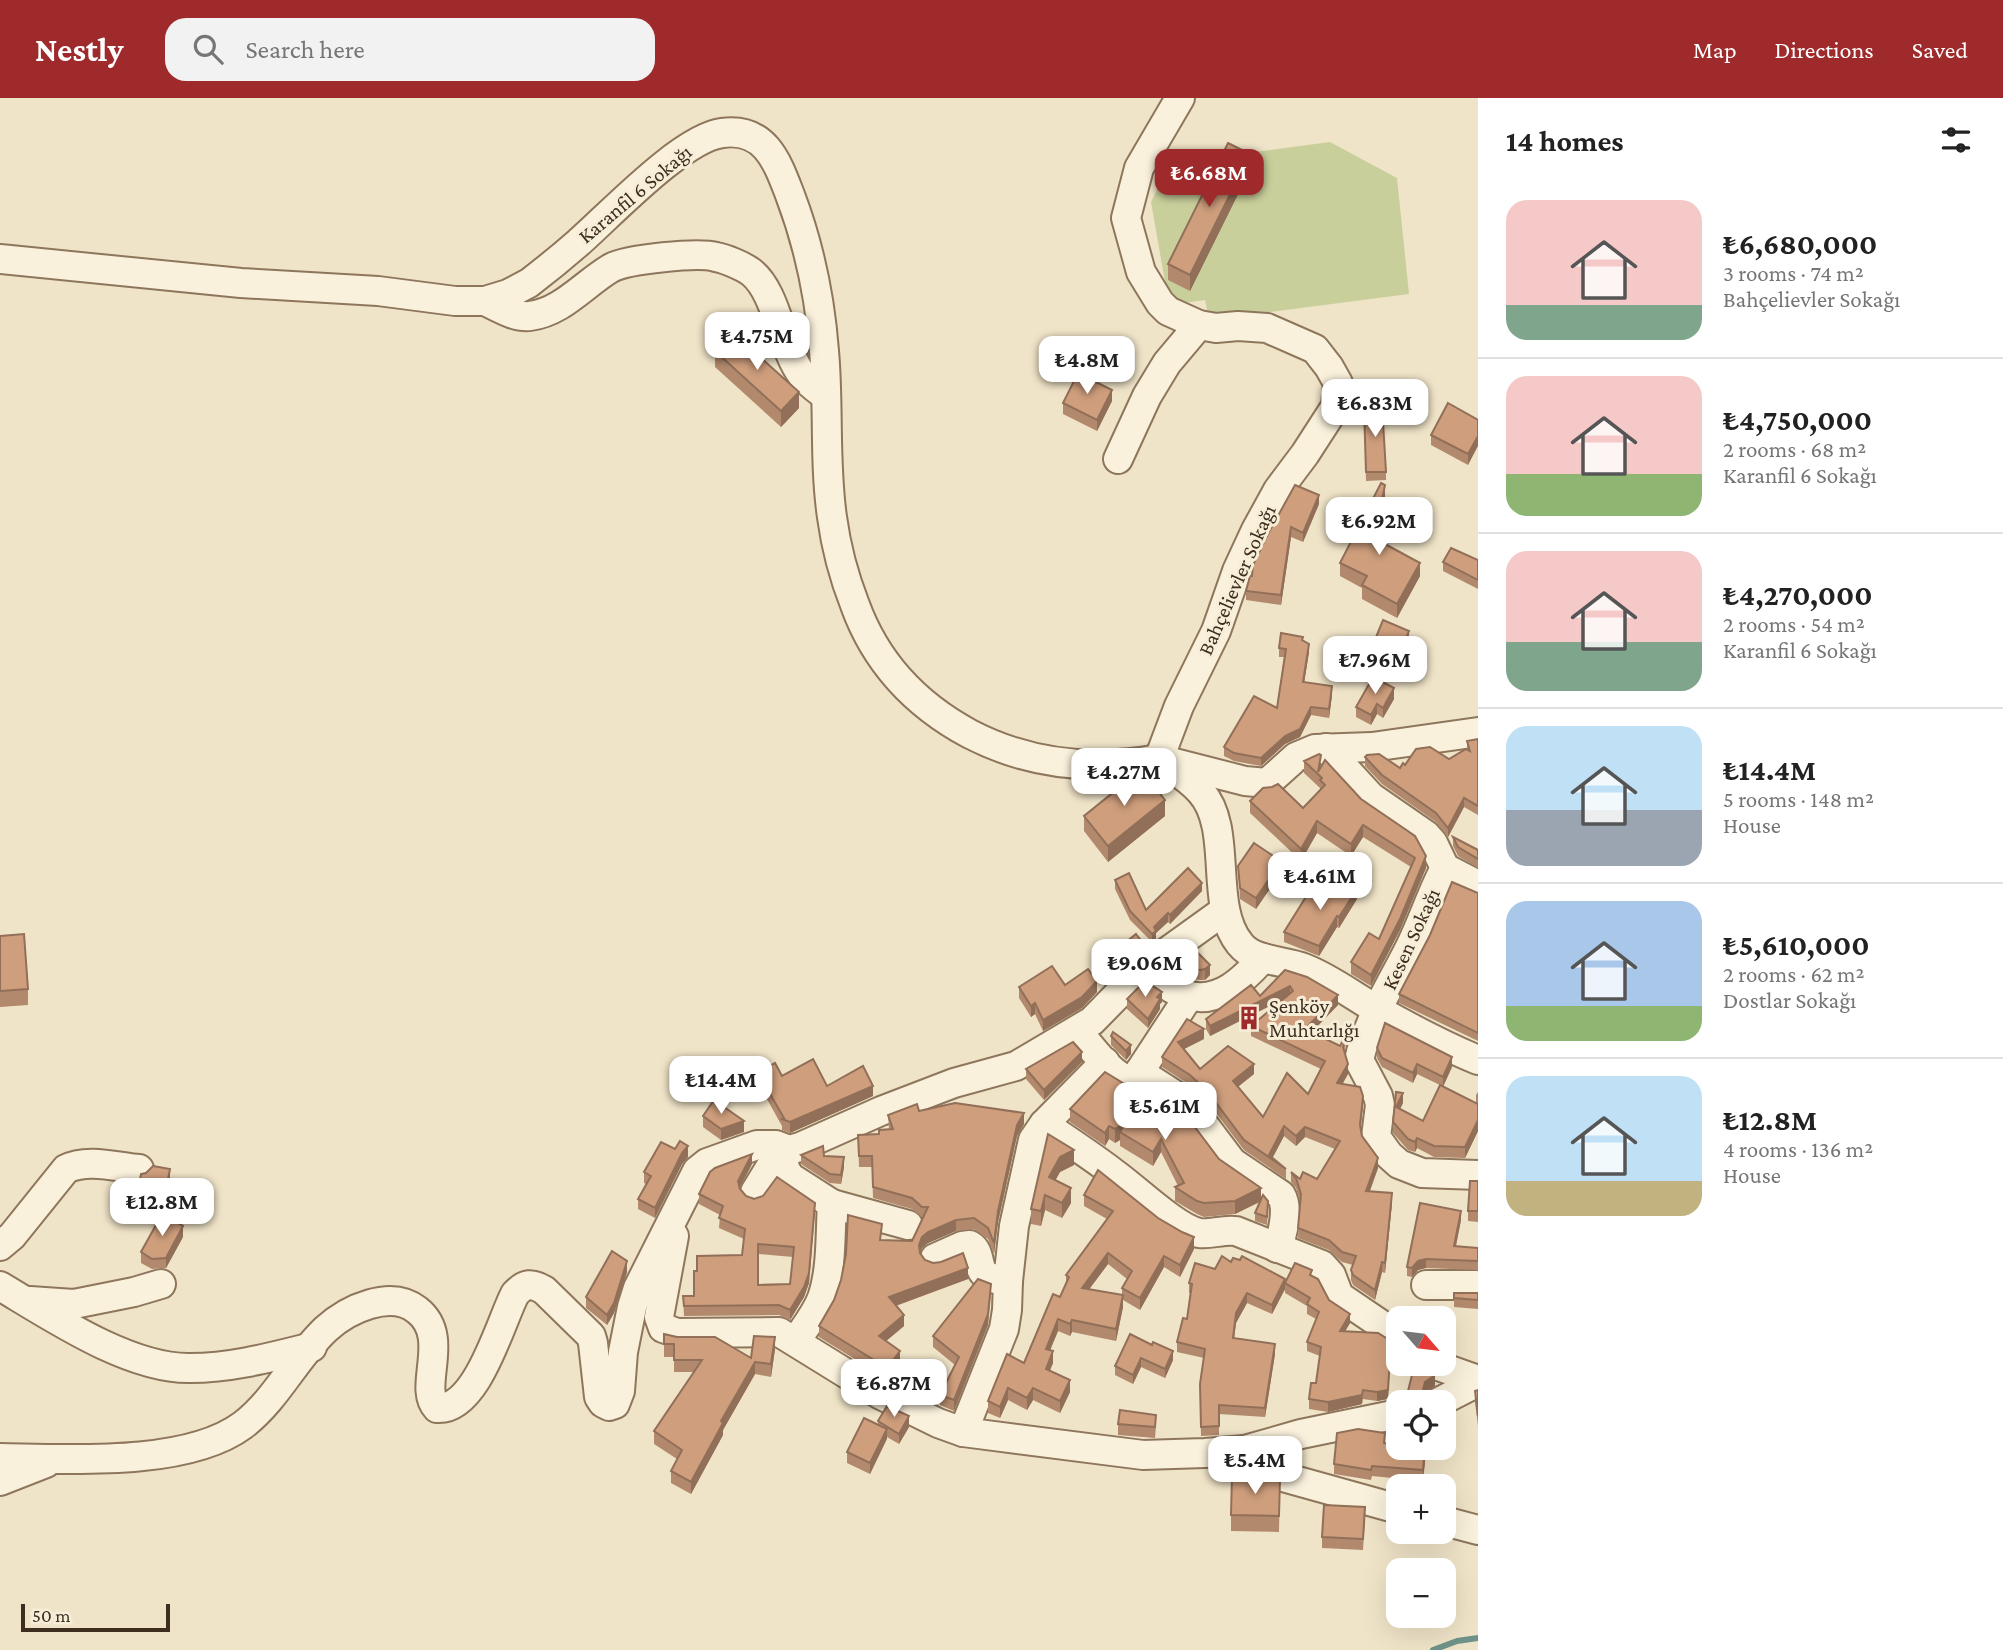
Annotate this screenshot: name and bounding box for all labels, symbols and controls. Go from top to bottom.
search box [165,18,655,81]
icon: search [189,30,227,68]
text: Nestly [35,31,123,68]
text: Search here [245,35,365,64]
text: Map [1693,36,1737,63]
text: Directions [1775,36,1874,63]
text: Saved [1912,36,1968,63]
icon: filters [1937,121,1975,159]
text: 14 homes [1506,124,1624,157]
street label: Karanfil 6 Sokağı [573,139,697,248]
pin: ₺6.68M [1152,150,1266,209]
text: ₺6.68M [1171,159,1247,185]
text: ₺6,680,000 [1723,227,1877,260]
icon: home [1562,228,1646,312]
text: 3 rooms · 74 m² [1723,260,1864,286]
text: Bahçelievler Sokağı [1723,286,1900,312]
pin: ₺4.75M [700,313,814,372]
text: ₺4.75M [721,322,793,348]
pin: ₺4.8M [1038,336,1136,396]
text: ₺4.8M [1055,346,1119,372]
pin: ₺6.83M [1318,380,1432,439]
text: ₺6.83M [1337,389,1413,415]
text: ₺4,750,000 [1723,403,1872,436]
icon: home [1562,404,1646,488]
text: 2 rooms · 68 m² [1723,436,1866,462]
text: Karanfil 6 Sokağı [1723,462,1877,488]
pin: ₺6.92M [1322,498,1436,557]
street label: Bahçelievler Sokağı [1193,501,1281,659]
text: ₺6.92M [1342,507,1416,533]
text: ₺4,270,000 [1723,578,1873,611]
icon: home [1562,579,1646,663]
text: 2 rooms · 54 m² [1723,611,1865,637]
pin: ₺7.96M [1318,636,1432,696]
text: Karanfil 6 Sokağı [1723,637,1877,663]
text: ₺7.96M [1339,646,1411,672]
pin: ₺4.27M [1067,748,1181,808]
text: ₺14.4M [1723,753,1816,786]
icon: home [1562,754,1646,838]
text: ₺4.27M [1087,758,1161,784]
text: 5 rooms · 148 m² [1723,786,1874,812]
text: House [1723,812,1781,838]
pin: ₺4.61M [1263,852,1377,912]
text: ₺4.61M [1284,862,1356,888]
street label: Kesen Sokağı [1377,884,1445,994]
text: ₺5,610,000 [1723,928,1869,961]
icon: home [1562,929,1646,1013]
pin: ₺9.06M [1088,940,1202,999]
text: ₺9.06M [1107,949,1183,975]
text: 2 rooms · 62 m² [1723,961,1864,987]
text: Dostlar Sokağı [1723,987,1856,1013]
place label: Şenköy Muhtarlığı [1269,994,1360,1042]
building icon: Şenköy Muhtarlığı [1235,1004,1263,1032]
pin: ₺14.4M [664,1056,778,1116]
text: ₺14.4M [685,1066,757,1092]
pin: ₺5.61M [1108,1082,1222,1142]
text: ₺5.61M [1130,1092,1200,1118]
text: ₺12.8M [1723,1103,1817,1136]
icon: home [1562,1104,1646,1188]
text: 4 rooms · 136 m² [1723,1136,1873,1162]
text: House [1723,1162,1781,1188]
pin: ₺12.8M [105,1178,219,1238]
text: ₺12.8M [126,1188,198,1214]
north arrow [1386,1306,1456,1376]
map controls [1386,1306,1456,1628]
pin: ₺6.87M [837,1360,951,1419]
text: ₺6.87M [857,1369,931,1395]
button: locate [1386,1390,1456,1460]
pin: ₺5.4M [1206,1436,1304,1496]
text: ₺5.4M [1224,1446,1286,1472]
button: + [1386,1474,1456,1544]
button: − [1386,1558,1456,1628]
scale bar [21,1601,170,1633]
text: 50 m [32,1605,71,1626]

